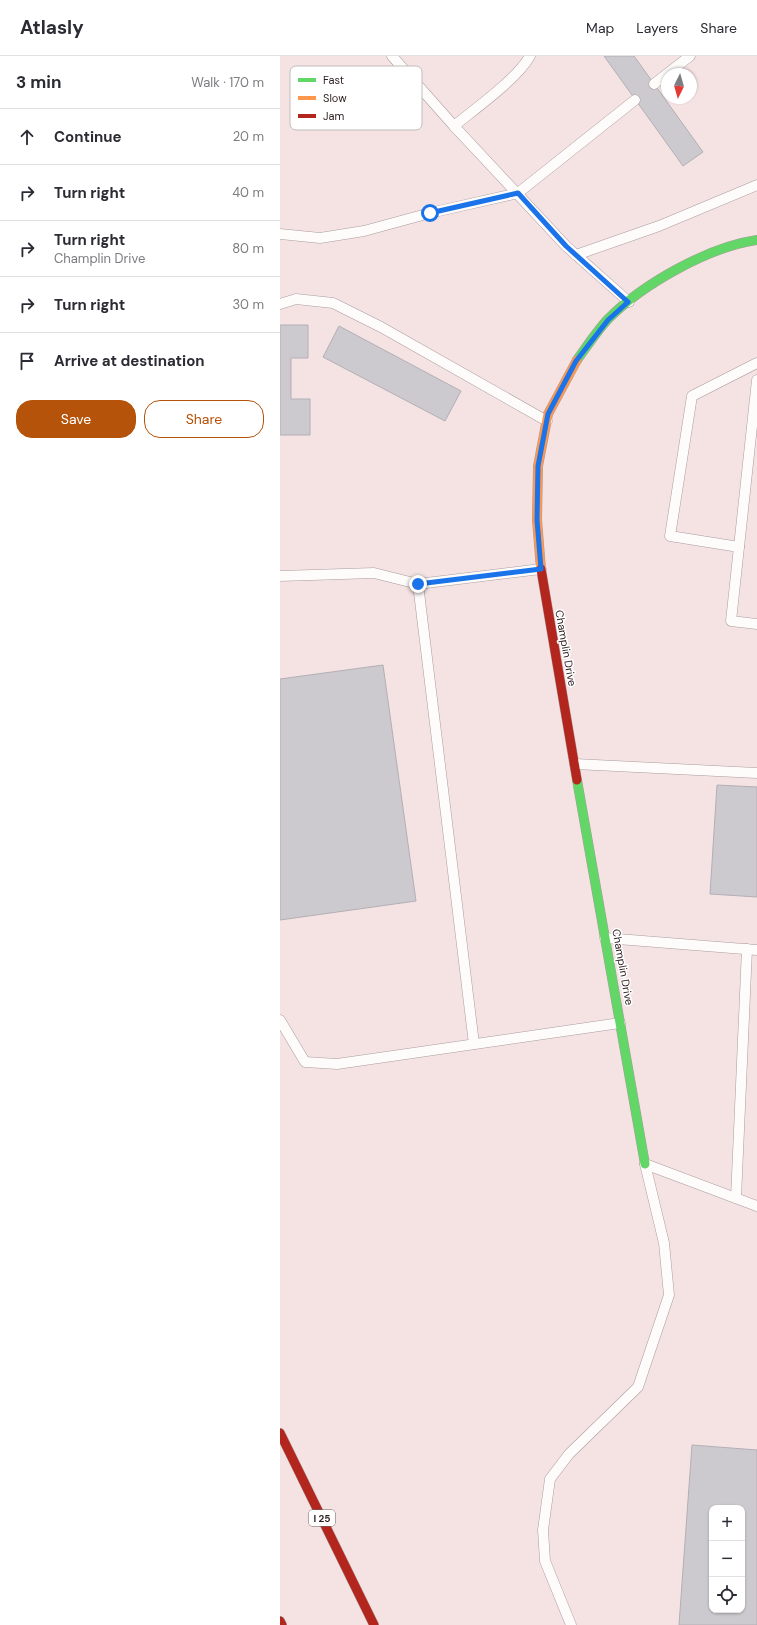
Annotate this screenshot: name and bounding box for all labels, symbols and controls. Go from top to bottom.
text: Atlasly [20,15,84,40]
text: Map [586,19,614,37]
text: Layers [636,19,678,37]
text: Share [700,19,737,37]
legend [290,66,422,130]
north arrow [661,68,697,104]
text: 3 min [16,71,61,93]
text: Fast [323,73,344,87]
text: Walk · 170 m [191,74,264,91]
text: Slow [323,91,347,105]
text: Jam [323,109,344,123]
icon: ahead [16,126,38,148]
text: Continue [54,127,122,147]
text: 20 m [233,128,264,145]
icon: right [16,182,38,204]
text: Turn right [54,183,125,203]
text: 40 m [232,184,264,201]
route start [421,204,439,222]
text: Turn right [54,230,125,250]
icon: right [16,238,38,260]
text: 80 m [232,240,264,257]
text: Champlin Drive [54,250,145,267]
icon: right [16,294,38,316]
text: Turn right [54,295,125,315]
text: 30 m [232,296,264,313]
icon: arrive [16,350,38,372]
text: Arrive at destination [54,351,205,371]
button: Save [16,400,136,438]
button: Share [144,400,264,438]
route end [409,575,427,593]
street label: Champlin Drive [552,609,580,687]
street label: Champlin Drive [609,928,637,1006]
map controls [709,1505,745,1613]
button: + [709,1505,745,1541]
road number: I 25 [309,1510,335,1526]
button: − [709,1541,745,1577]
button: locate [709,1577,745,1613]

